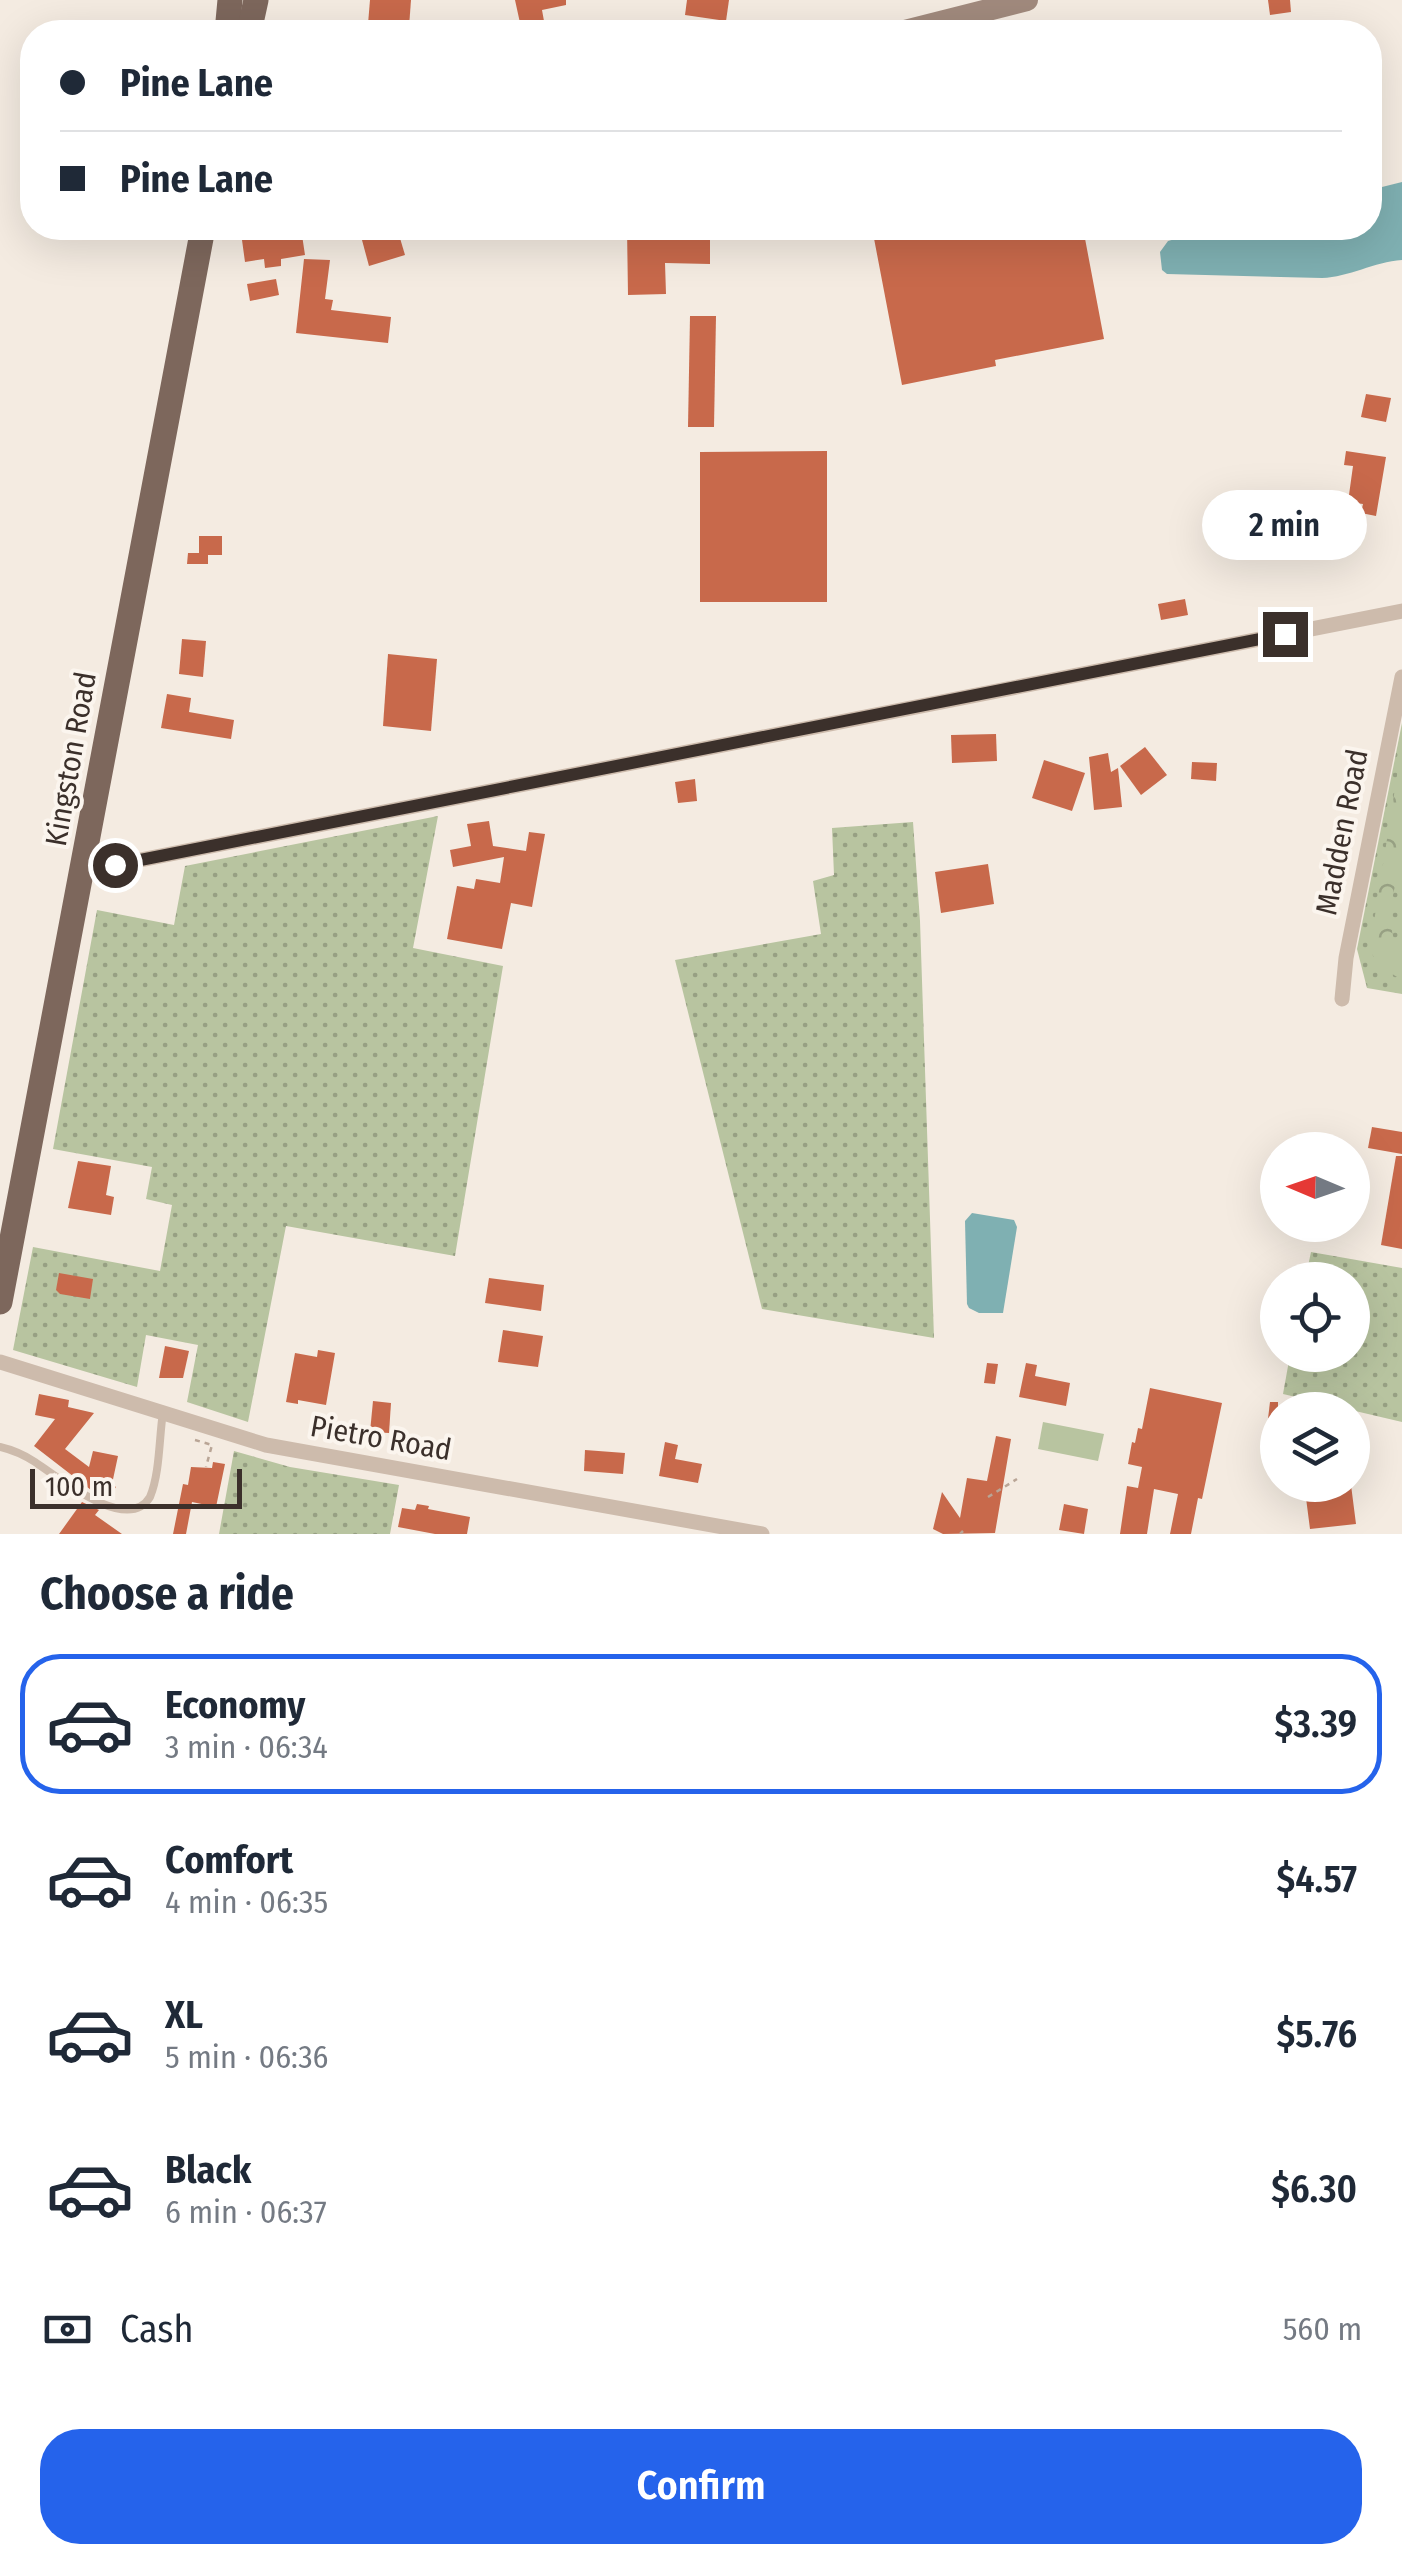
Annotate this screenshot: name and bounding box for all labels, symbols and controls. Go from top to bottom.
text: Pine Lane [120,60,273,106]
text: Pine Lane [120,156,273,202]
callout: 2 min [1202,489,1368,559]
text: 2 min [1249,506,1320,544]
route end [1263,612,1308,657]
street label: Kingston Road [38,669,104,849]
street label: Madden Road [1308,746,1376,918]
route start [93,843,138,888]
north arrow [1260,1132,1370,1242]
map controls [1260,1132,1370,1502]
button: locate [1260,1262,1370,1372]
button: layers [1260,1392,1370,1502]
street label: Pietro Road [308,1408,454,1468]
scale bar [30,1464,242,1508]
text: 100 m [45,1470,113,1503]
text: Choose a ride [40,1567,294,1621]
icon: car [45,1679,135,1769]
text: Economy [165,1682,305,1728]
text: $3.39 [1275,1701,1357,1747]
text: 3 min · 06:34 [165,1728,328,1766]
icon: car [45,1834,135,1924]
text: Comfort [165,1837,293,1883]
text: $4.57 [1277,1856,1357,1902]
text: 4 min · 06:35 [165,1883,328,1921]
icon: car [45,1989,135,2079]
text: XL [165,1992,203,2038]
text: $5.76 [1276,2011,1357,2057]
text: 5 min · 06:36 [165,2038,329,2076]
icon: car [45,2144,135,2234]
text: Black [165,2147,251,2193]
text: $6.30 [1271,2166,1357,2212]
text: 6 min · 06:37 [165,2193,327,2231]
icon: cash [40,2302,95,2357]
text: Cash [120,2306,194,2352]
text: 560 m [1283,2310,1362,2348]
button: Confirm [40,2429,1362,2544]

